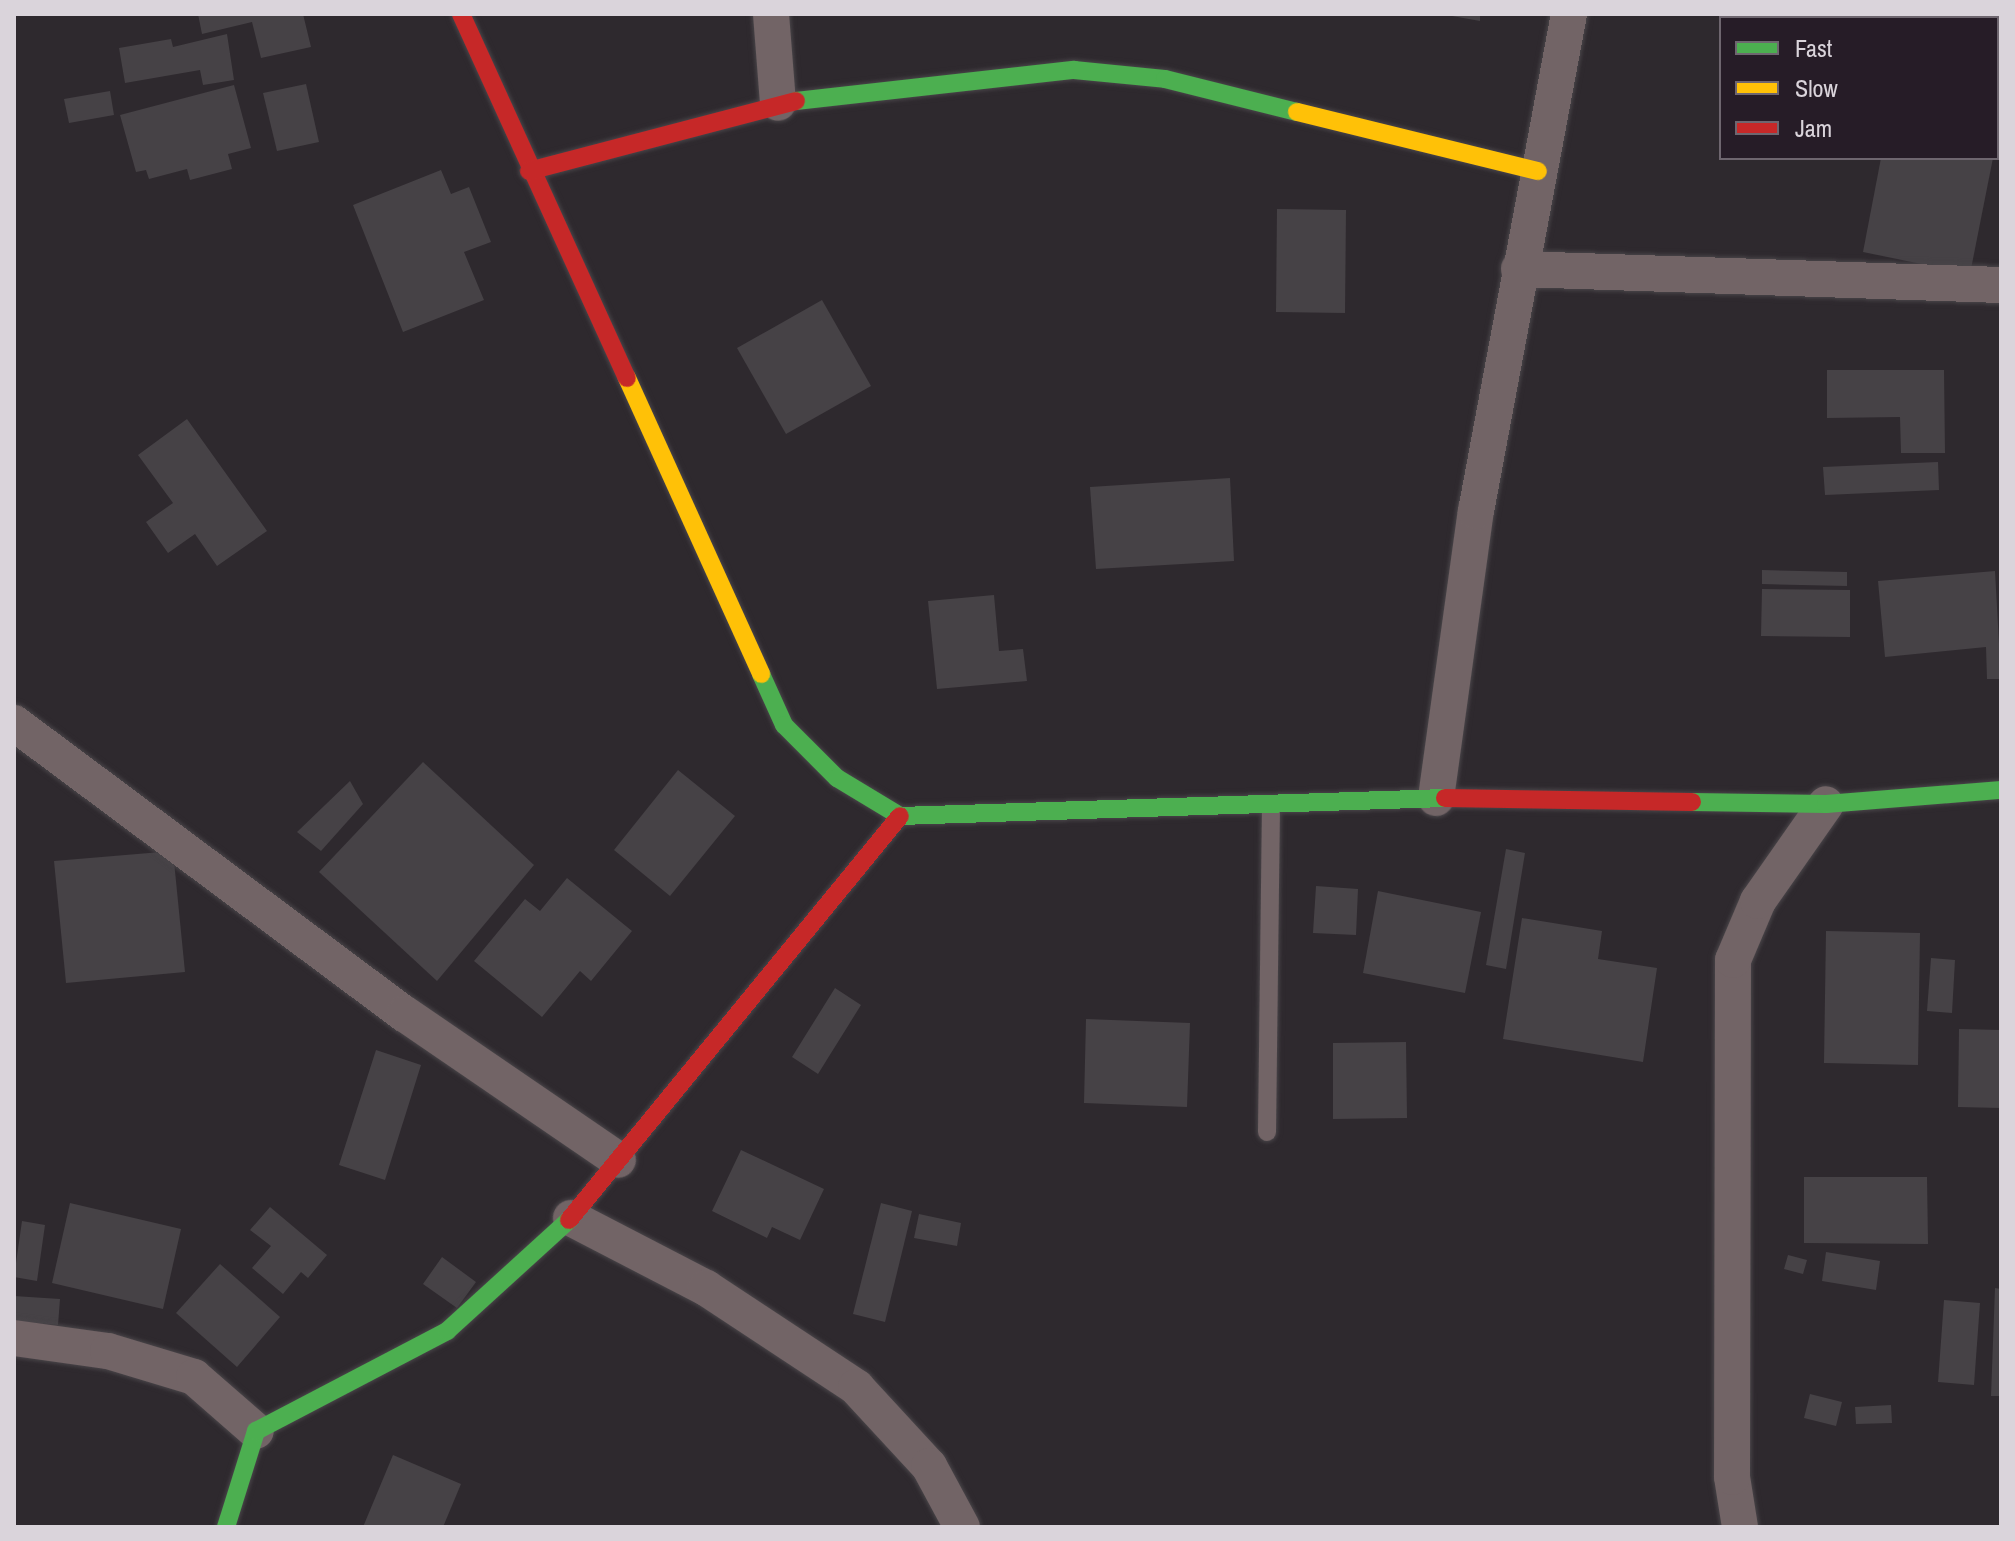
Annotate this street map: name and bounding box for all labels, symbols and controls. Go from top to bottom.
legend [1719,16,1999,160]
text: Fast [1795,32,1832,64]
text: Slow [1795,72,1838,104]
text: Jam [1795,112,1832,144]

